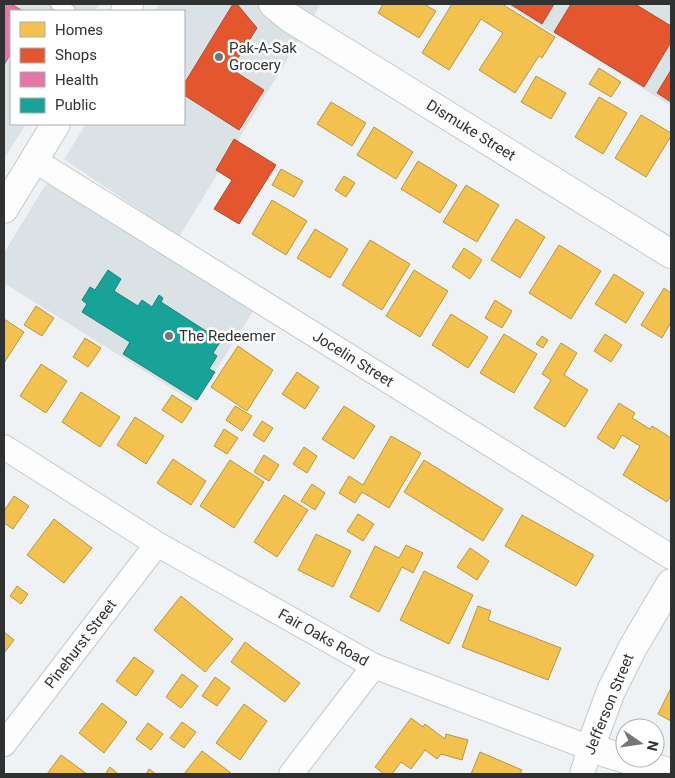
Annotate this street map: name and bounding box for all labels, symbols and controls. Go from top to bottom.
legend [10,10,185,125]
text: Homes [55,21,103,39]
place label: Pak-A-Sak Grocery [229,39,297,74]
text: Shops [55,46,97,64]
marker: Pak-A-Sak Grocery [213,51,225,63]
text: Health [55,71,99,89]
text: Public [55,96,96,114]
street label: Dismuke Street [423,96,519,165]
place label: The Redeemer [179,327,276,345]
street label: Jocelin Street [309,327,397,391]
marker: The Redeemer [163,330,175,342]
street label: Pinehurst Street [41,596,120,692]
street label: Fair Oaks Road [275,605,372,670]
street label: Jefferson Street [581,651,637,757]
north arrow [615,718,665,768]
text: N [644,739,662,753]

